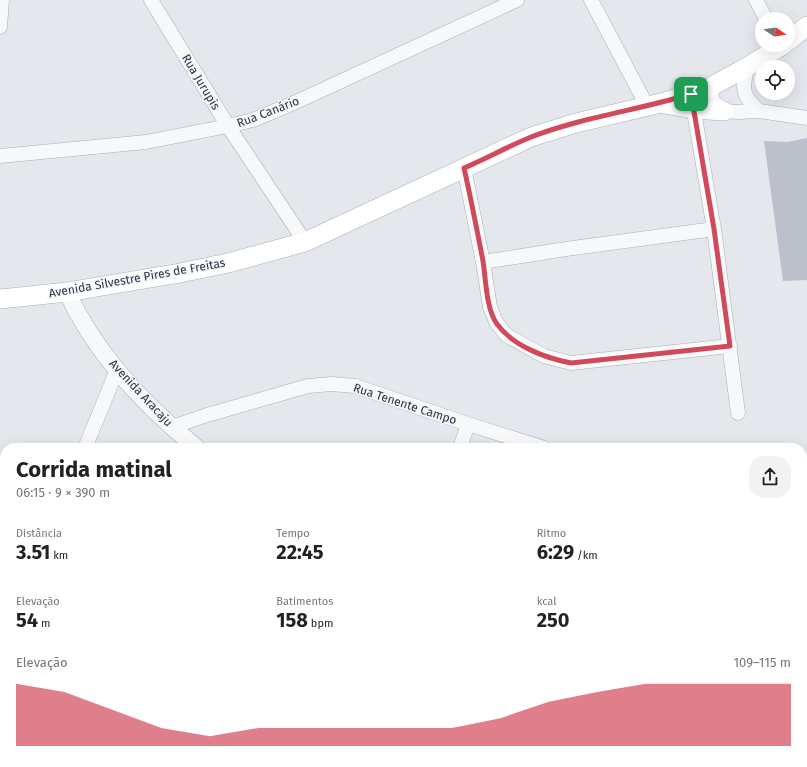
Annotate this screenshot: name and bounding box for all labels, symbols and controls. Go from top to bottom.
north arrow [755,12,795,52]
map controls [755,12,795,100]
street label: Rua Jurupis [179,52,223,113]
button: locate [755,60,795,100]
pin [674,77,708,111]
icon: arrive [680,83,702,105]
street label: Rua Canário [235,94,301,130]
street label: Avenida Silvestre Pires de Freitas [48,255,227,300]
street label: Avenida Aracaju [106,357,176,429]
street label: Rua Tenente Campo [351,381,459,427]
text: Corrida matinal [16,456,172,483]
button: share [749,456,791,498]
text: 06:15 · 9 × 390 m [16,485,110,500]
text: Distância [16,527,62,540]
text: Tempo [276,527,310,540]
text: Ritmo [537,527,566,540]
text: 3.51 [16,540,50,564]
text: 22:45 [276,540,324,564]
text: 6:29 [537,540,574,564]
text: km [50,549,68,562]
text: /km [574,549,598,562]
text: Elevação [16,595,60,608]
text: Batimentos [276,595,333,608]
text: kcal [537,595,556,608]
text: 54 [16,608,38,632]
text: 158 [276,608,308,632]
text: 250 [537,608,569,632]
text: m [38,617,50,630]
text: bpm [308,617,333,630]
text: Elevação [16,655,68,670]
text: 109–115 m [733,655,791,670]

